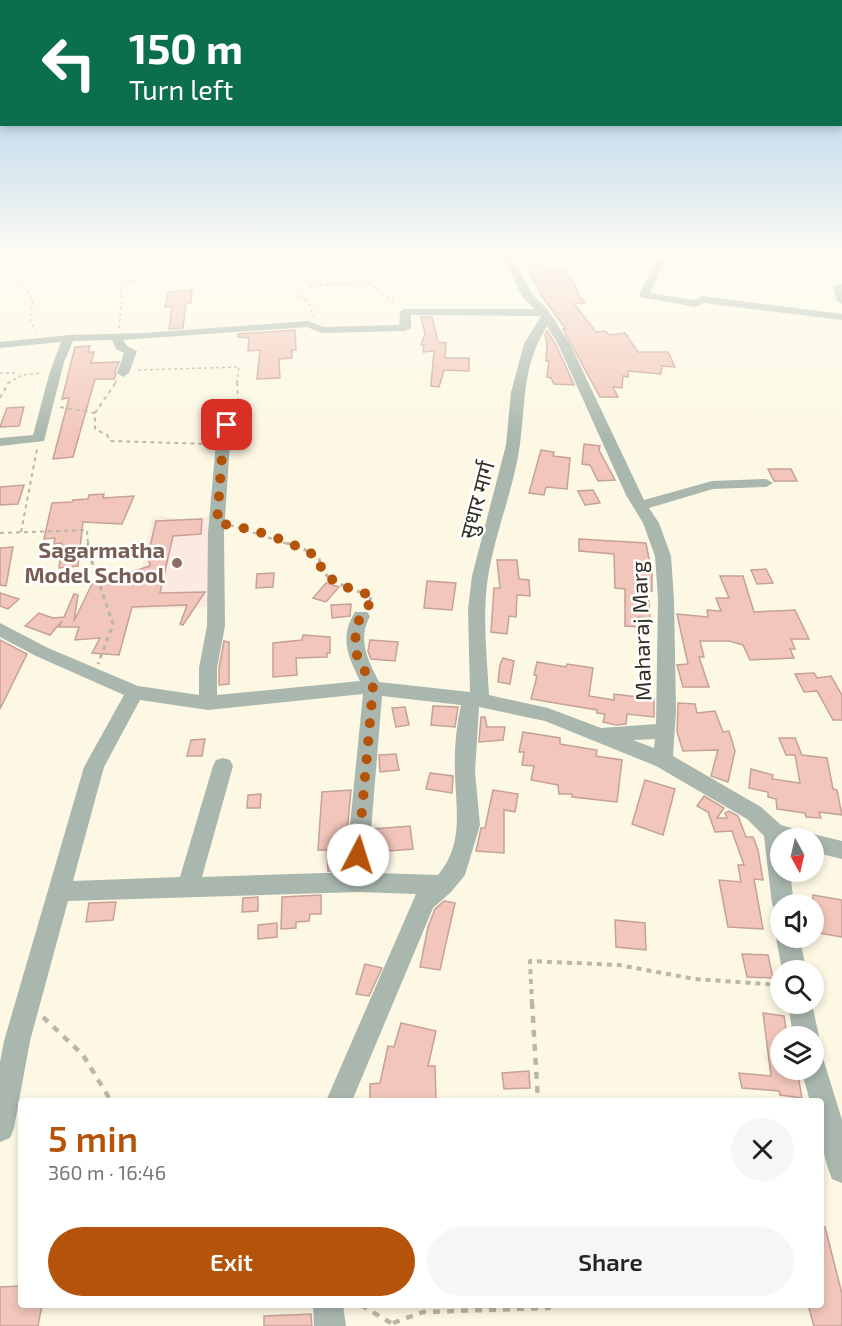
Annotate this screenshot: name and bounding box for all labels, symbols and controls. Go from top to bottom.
text: 150 m [129,22,243,72]
icon: left [30,24,108,102]
text: Turn left [129,73,233,105]
pin [201,399,252,450]
icon: arrive [210,408,243,441]
street label: सुधार मार्ग [453,457,502,542]
place label: Sagarmatha Model School [24,536,166,587]
marker: Sagarmatha Model School [170,556,184,570]
street label: Maharaj Marg [625,561,656,701]
position arrow [326,823,390,887]
north arrow [770,828,824,882]
map controls [770,828,824,1080]
button: sound [770,894,824,948]
button: search [770,960,824,1014]
button: layers [770,1026,824,1080]
text: 5 min [48,1116,138,1159]
button: close [731,1118,794,1181]
text: 360 m · 16:46 [48,1160,166,1184]
button: Exit [48,1227,415,1296]
button: Share [427,1227,794,1296]

